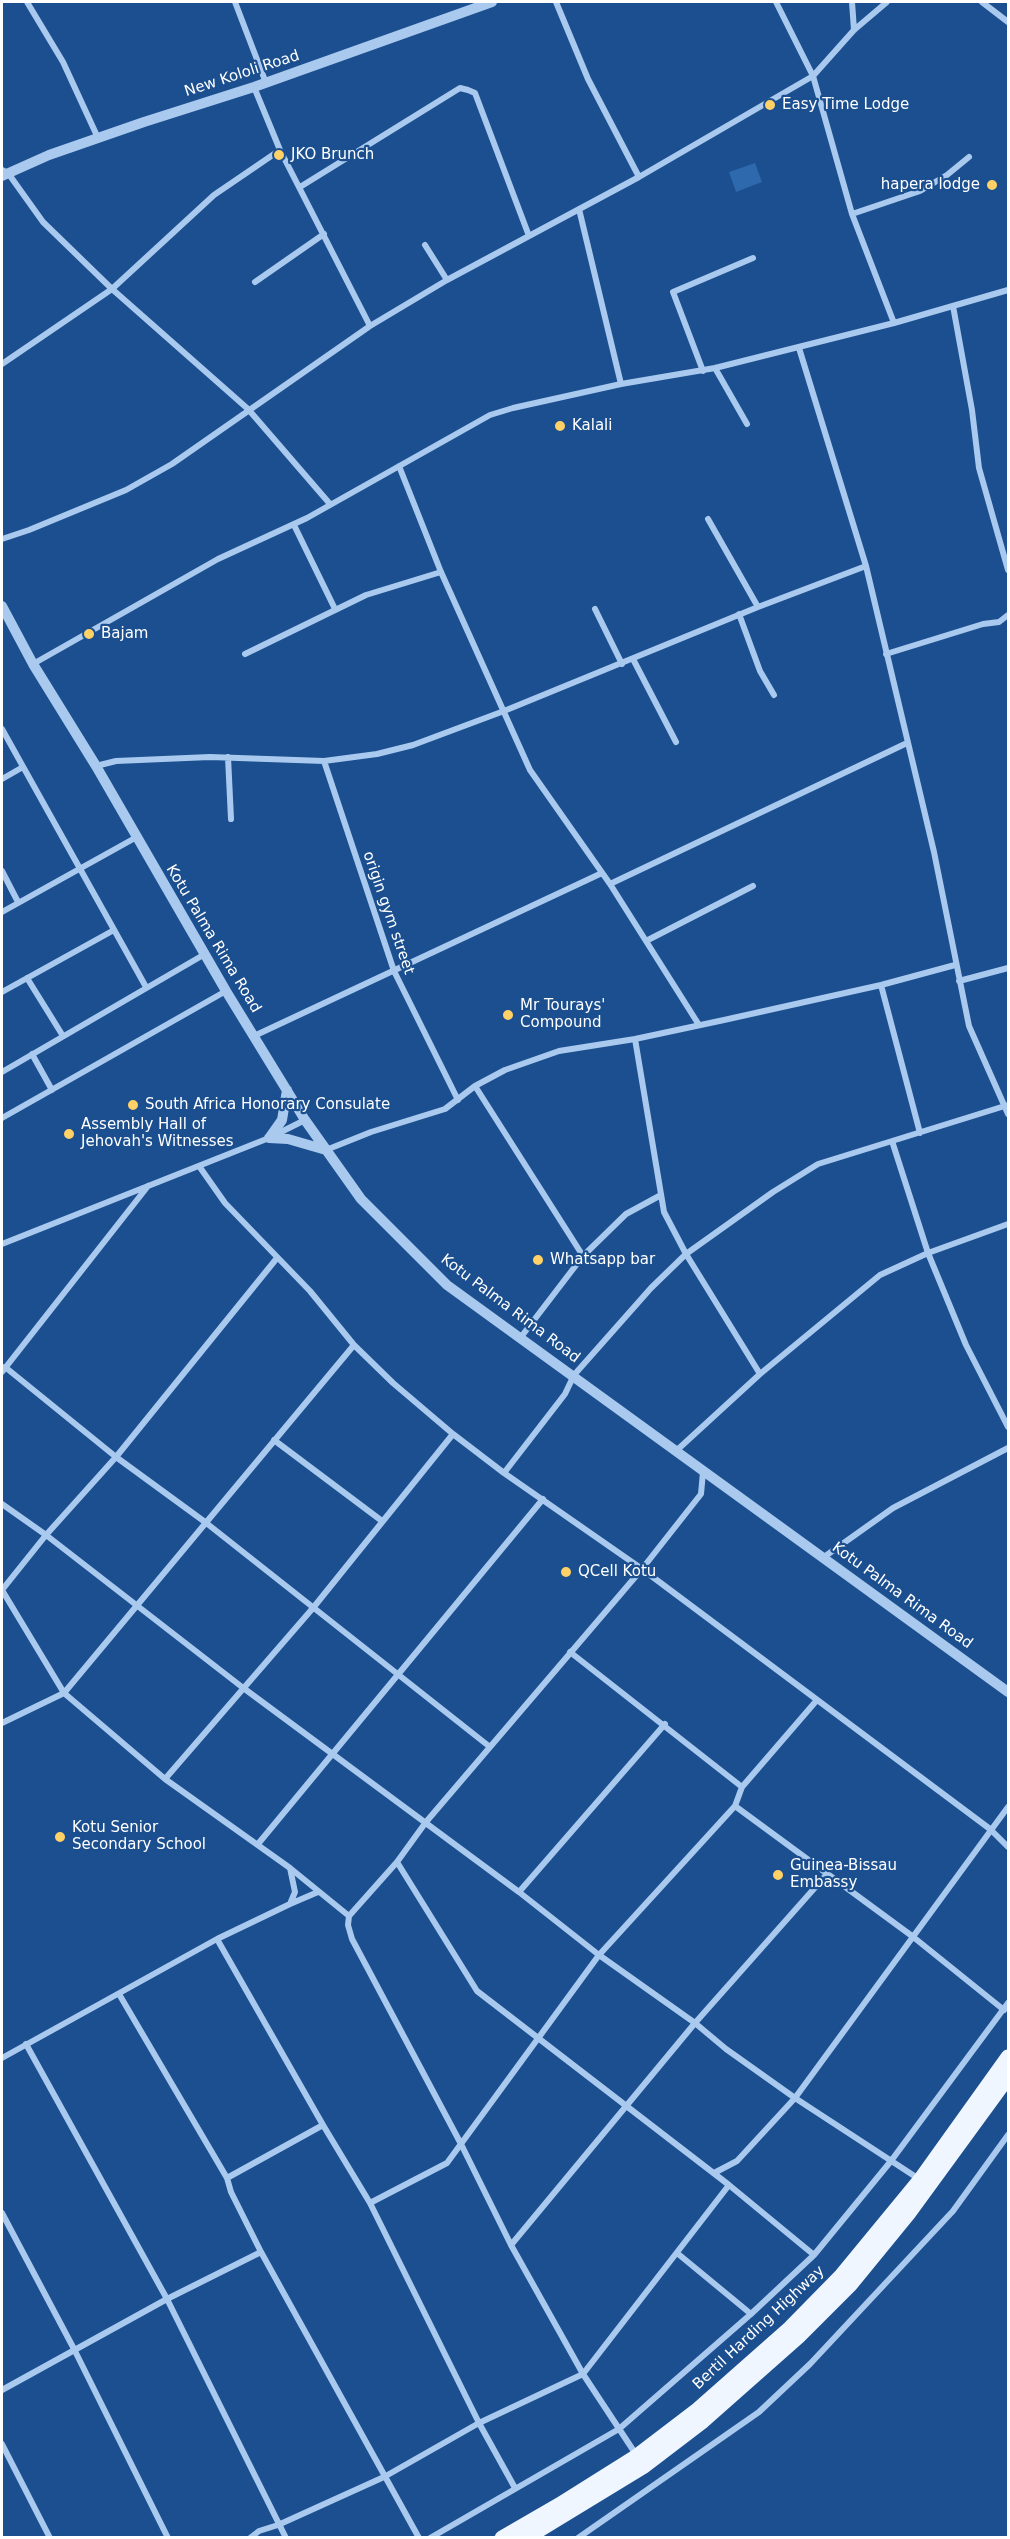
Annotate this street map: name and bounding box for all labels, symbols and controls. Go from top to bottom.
street label: New Kololi Road [182,47,302,101]
place label: Easy Time Lodge [782,96,909,114]
marker: Easy Time Lodge [763,98,777,112]
place label: JKO Brunch [291,146,374,164]
marker: JKO Brunch [272,148,286,162]
place label: hapera lodge [881,176,980,194]
marker: hapera lodge [985,178,999,192]
place label: Kalali [572,417,612,435]
marker: Kalali [553,419,567,433]
place label: Bajam [101,625,148,643]
marker: Bajam [82,627,96,641]
street label: origin gym street [358,849,418,977]
street label: Kotu Palma Rima Road [162,862,264,1016]
place label: Mr Tourays' Compound [520,997,605,1032]
marker: Mr Tourays' Compound [501,1008,515,1022]
place label: South Africa Honorary Consulate [145,1096,390,1114]
marker: South Africa Honorary Consulate [126,1098,140,1112]
place label: Assembly Hall of Jehovah's Witnesses [81,1116,234,1151]
marker: Assembly Hall of Jehovah's Witnesses [62,1127,76,1141]
street label: Kotu Palma Rima Road [437,1251,583,1367]
place label: Whatsapp bar [550,1251,655,1269]
marker: Whatsapp bar [531,1253,545,1267]
street label: Kotu Palma Rima Road [828,1539,976,1653]
place label: QCell Kotu [578,1563,656,1581]
marker: QCell Kotu [559,1565,573,1579]
place label: Kotu Senior Secondary School [72,1819,206,1854]
marker: Kotu Senior Secondary School [53,1830,67,1844]
place label: Guinea-Bissau Embassy [790,1857,897,1892]
marker: Guinea-Bissau Embassy [771,1868,785,1882]
street label: Bertil Harding Highway [689,2262,829,2394]

